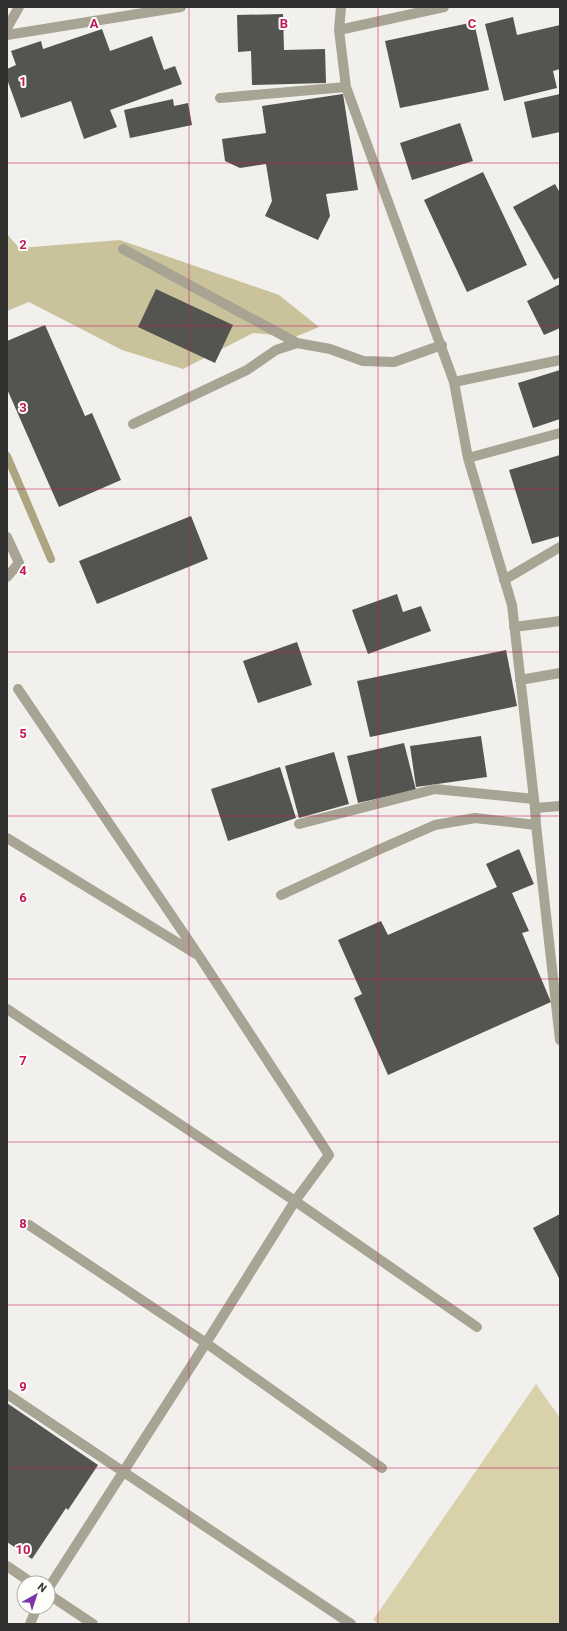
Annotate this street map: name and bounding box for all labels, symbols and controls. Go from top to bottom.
text: A [90,16,99,31]
text: B [280,16,288,31]
text: C [468,16,477,31]
text: 1 [19,74,27,89]
text: 2 [19,237,27,252]
text: 3 [19,400,27,415]
text: 4 [19,563,27,578]
text: 5 [19,726,27,741]
text: 6 [19,890,27,905]
text: 7 [19,1053,27,1068]
text: 8 [19,1216,27,1231]
text: 9 [19,1379,27,1394]
text: 10 [16,1542,30,1557]
north arrow [16,1575,56,1615]
text: N [35,1580,49,1595]

